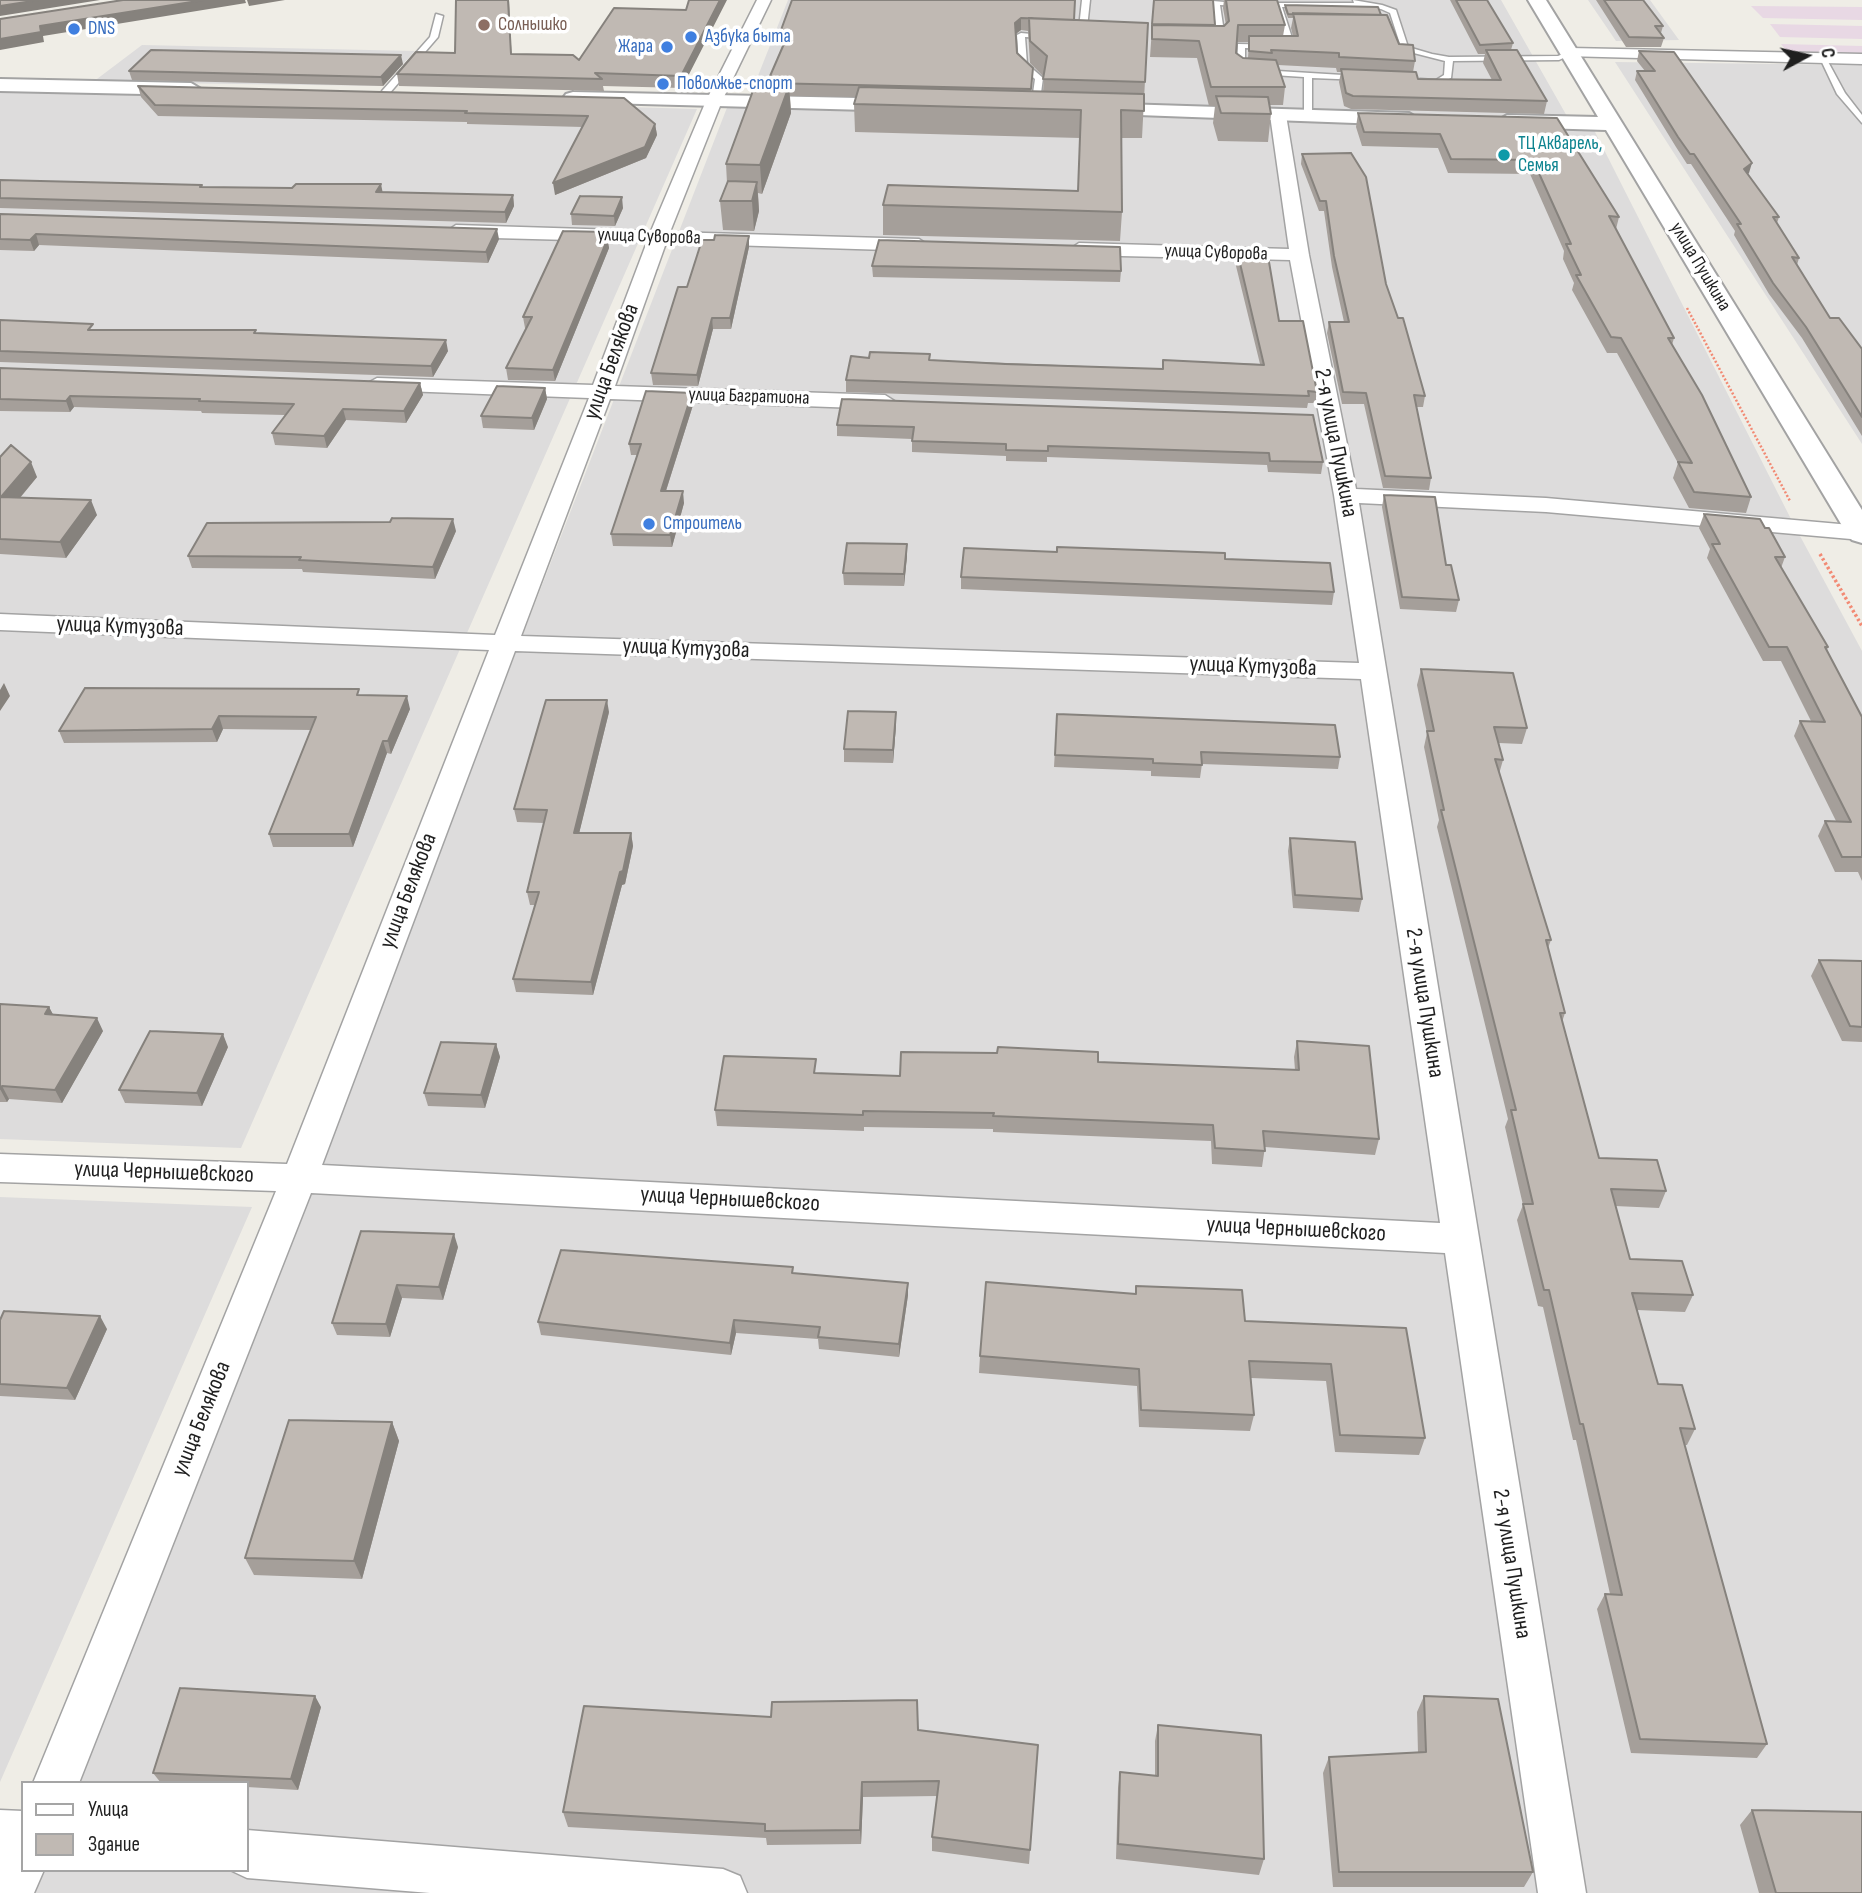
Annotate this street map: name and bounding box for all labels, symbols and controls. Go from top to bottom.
place label: Солнышко [498,14,567,36]
marker: Солнышко [476,17,492,33]
place label: DNS [88,18,115,40]
marker: DNS [66,21,82,37]
north arrow [1771,21,1841,91]
place label: Азбука быта [705,26,791,48]
marker: Азбука быта [683,29,699,45]
place label: Жара [618,36,653,58]
marker: Жара [659,39,675,55]
text: С [1815,47,1839,59]
place label: Поволжье-спорт [677,73,793,95]
marker: Поволжье-спорт [655,76,671,92]
place label: ТЦ Акварель, Семья [1518,133,1602,177]
marker: ТЦ Акварель, Семья [1496,147,1512,163]
street label: улица Пушкина [1665,218,1735,316]
street label: улица Суворова [597,224,701,250]
street label: улица Суворова [1164,240,1268,266]
street label: улица Белякова [578,300,646,424]
street label: 2-я улица Пушкина [1307,366,1363,520]
street label: улица Багратиона [688,383,810,411]
place label: Строитель [663,513,742,535]
marker: Строитель [641,516,657,532]
street label: улица Кутузова [56,611,184,643]
street label: улица Кутузова [622,633,750,665]
street label: улица Кутузова [1189,651,1317,683]
street label: улица Белякова [374,829,444,953]
street label: 2-я улица Пушкина [1399,926,1449,1080]
street label: улица Чернышевского [74,1156,254,1190]
street label: улица Чернышевского [640,1182,820,1218]
street label: улица Чернышевского [1206,1212,1386,1248]
street label: улица Белякова [166,1358,238,1480]
street label: 2-я улица Пушкина [1486,1487,1536,1641]
legend [21,1781,248,1872]
text: Улица [88,1797,129,1822]
text: Здание [88,1832,140,1857]

